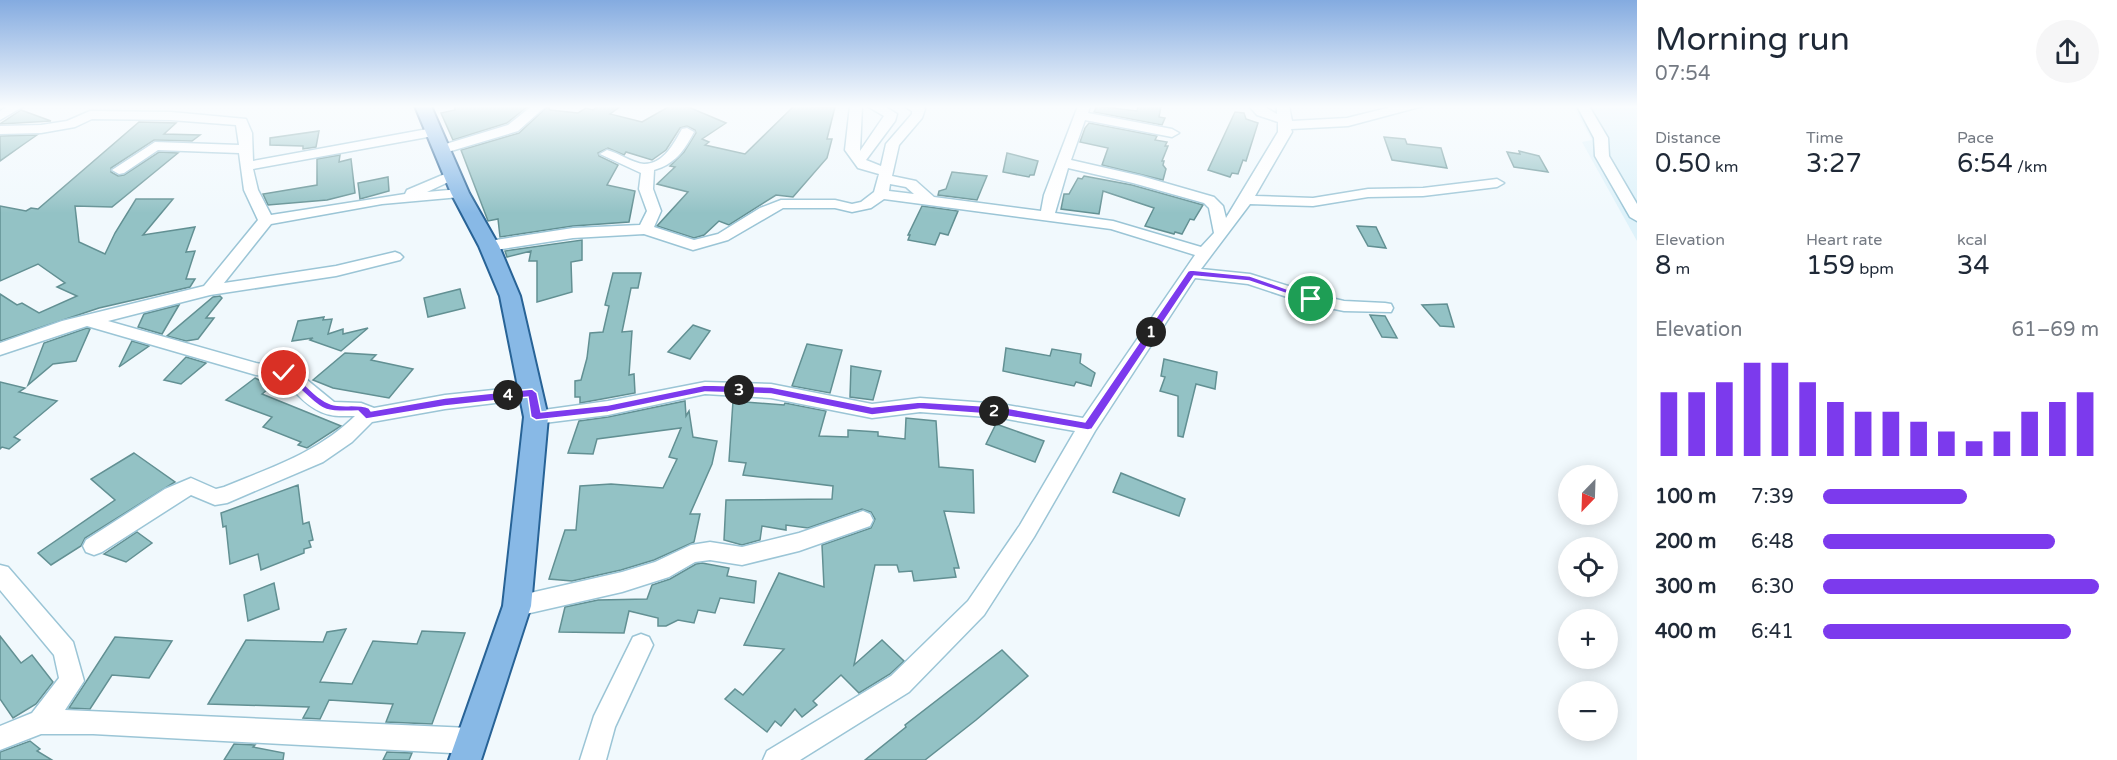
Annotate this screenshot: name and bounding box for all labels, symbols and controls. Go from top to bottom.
text: Morning run [1655,20,1850,59]
button: share [2036,20,2099,83]
text: 07:54 [1655,62,1710,86]
text: Distance [1655,128,1721,148]
text: Time [1806,128,1843,148]
text: Pace [1957,128,1994,148]
text: 0.50 [1655,148,1711,179]
text: 3:27 [1806,148,1862,179]
text: 6:54 [1957,148,2013,179]
text: km [1711,157,1738,177]
text: /km [2013,157,2047,177]
text: Elevation [1655,230,1725,250]
text: Heart rate [1806,230,1882,250]
text: kcal [1957,230,1987,250]
text: 8 [1655,250,1671,281]
text: 159 [1806,250,1855,281]
text: 34 [1957,250,1990,281]
text: m [1671,259,1690,279]
text: bpm [1855,259,1894,279]
pin [1285,273,1336,324]
icon: arrive [1294,282,1327,315]
pin: 1 [1136,317,1166,347]
text: Elevation [1655,318,1742,342]
text: 61–69 m [2012,318,2099,342]
text: 1 [1146,322,1156,342]
pin [258,347,309,398]
icon: check [267,356,300,389]
pin: 3 [724,375,754,405]
pin: 4 [493,380,523,410]
text: 3 [734,380,744,400]
text: 4 [503,385,513,405]
pin: 2 [979,396,1009,426]
text: 2 [989,401,999,421]
north arrow [1558,465,1618,525]
map controls [1558,465,1618,741]
text: 100 m [1655,485,1716,509]
text: 7:39 [1751,485,1794,509]
text: 200 m [1655,530,1716,554]
text: 6:48 [1751,530,1794,554]
button: locate [1558,537,1618,597]
text: 300 m [1655,575,1716,599]
text: 6:30 [1751,575,1794,599]
button: + [1558,609,1618,669]
text: 400 m [1655,620,1716,644]
text: 6:41 [1751,620,1794,644]
button: − [1558,681,1618,741]

